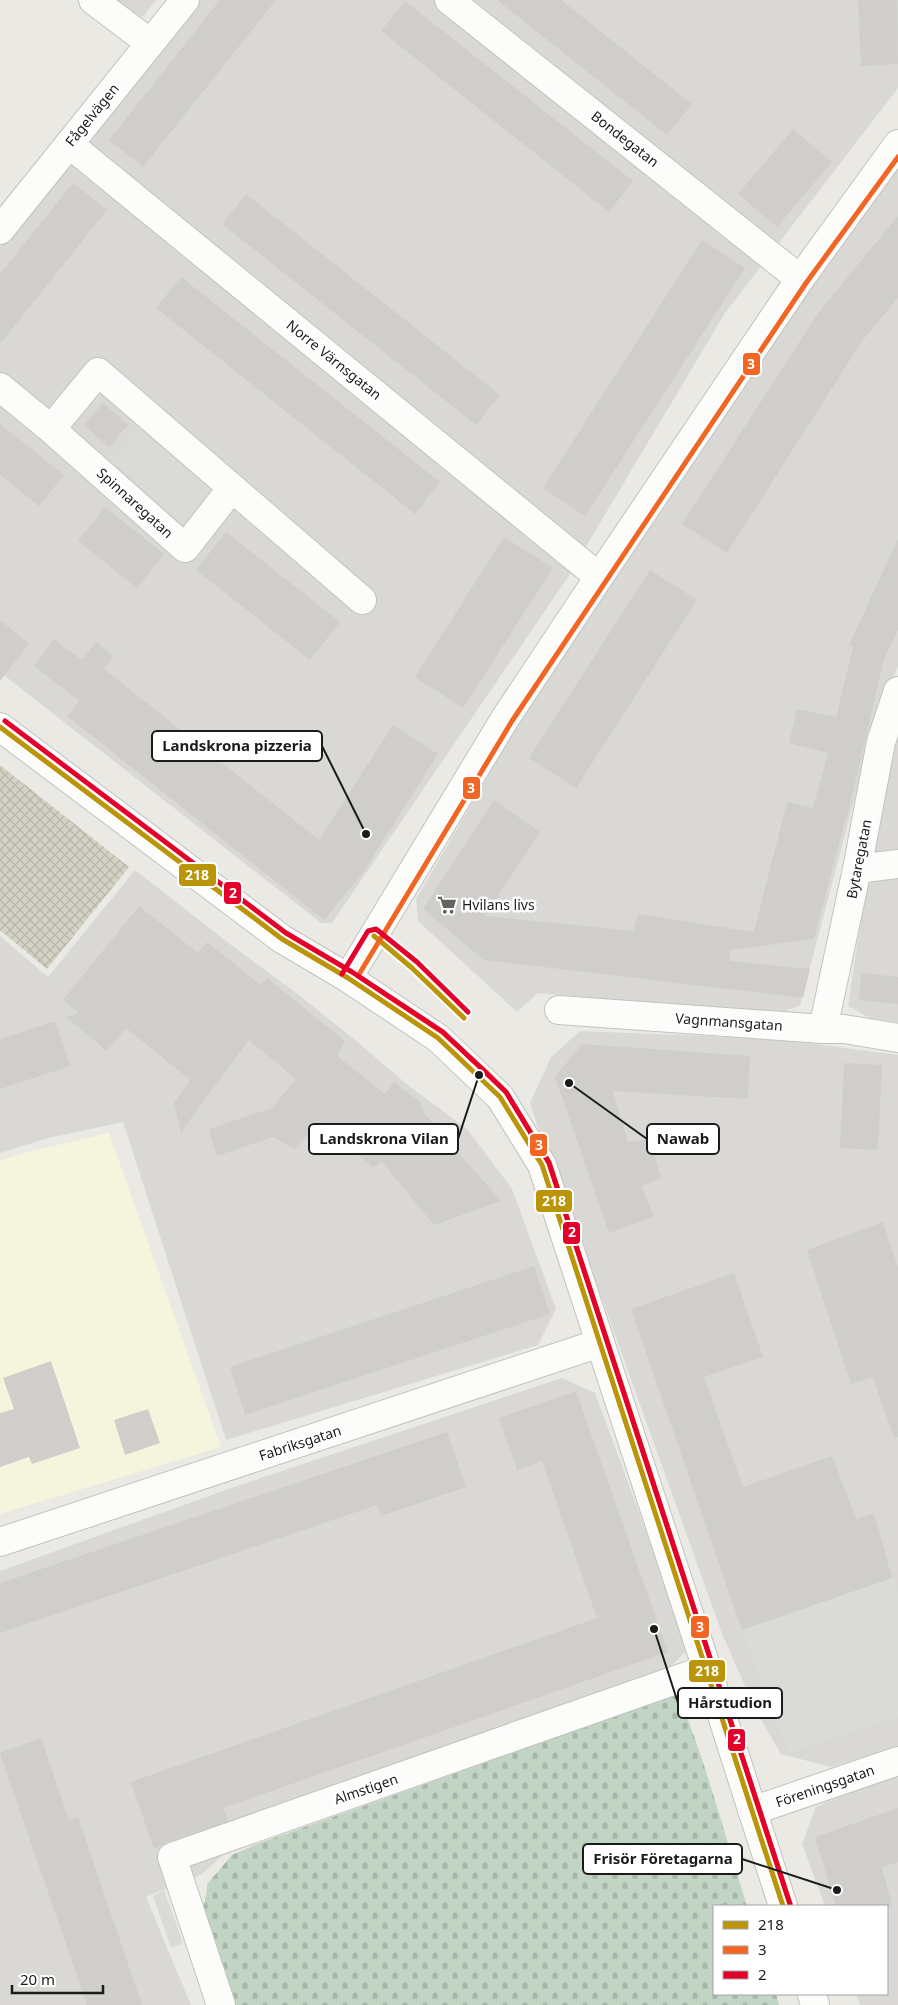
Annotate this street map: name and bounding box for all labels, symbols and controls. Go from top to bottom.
street label: Fågelvägen [61,79,123,150]
street label: Bondegatan [588,106,663,171]
street label: Norre Värnsgatan [283,315,386,404]
line badge: 3 [742,352,761,376]
text: 3 [747,354,755,373]
street label: Spinnaregatan [93,463,178,542]
callout: Landskrona pizzeria [152,731,322,761]
text: Landskrona pizzeria [162,735,312,755]
line badge: 3 [462,776,481,800]
text: 3 [467,778,475,797]
street label: Bytaregatan [841,818,876,900]
line badge: 218 [178,863,217,887]
text: 218 [185,865,209,884]
line badge: 2 [223,881,242,905]
text: 2 [229,883,237,902]
supermarket icon: Hvilans livs [436,894,458,916]
place label: Hvilans livs [462,895,535,914]
street label: Vagnmansgatan [675,1008,783,1035]
callout: Landskrona Vilan [309,1124,458,1154]
callout: Nawab [647,1124,719,1154]
text: Landskrona Vilan [319,1128,449,1148]
text: Nawab [657,1128,709,1148]
line badge: 3 [529,1133,548,1157]
text: 3 [535,1135,543,1154]
line badge: 218 [535,1189,573,1213]
text: 218 [542,1191,566,1210]
line badge: 2 [562,1221,581,1245]
text: 2 [568,1222,576,1241]
street label: Fabriksgatan [256,1420,343,1465]
line badge: 3 [690,1615,710,1639]
text: 3 [696,1617,704,1636]
line badge: 218 [688,1659,726,1683]
text: 218 [695,1661,719,1680]
callout: Hårstudion [678,1688,782,1718]
text: Hårstudion [688,1692,772,1712]
line badge: 2 [727,1728,746,1752]
text: 2 [733,1729,741,1748]
street label: Föreningsgatan [773,1760,877,1811]
street label: Almstigen [331,1769,400,1808]
callout: Frisör Företagarna [583,1844,742,1874]
text: Frisör Företagarna [593,1848,733,1868]
legend [713,1905,888,1995]
text: 218 [758,1914,784,1934]
text: 3 [758,1939,767,1959]
scale bar [12,1962,104,1994]
text: 2 [758,1964,767,1984]
text: 20 m [20,1969,55,1989]

